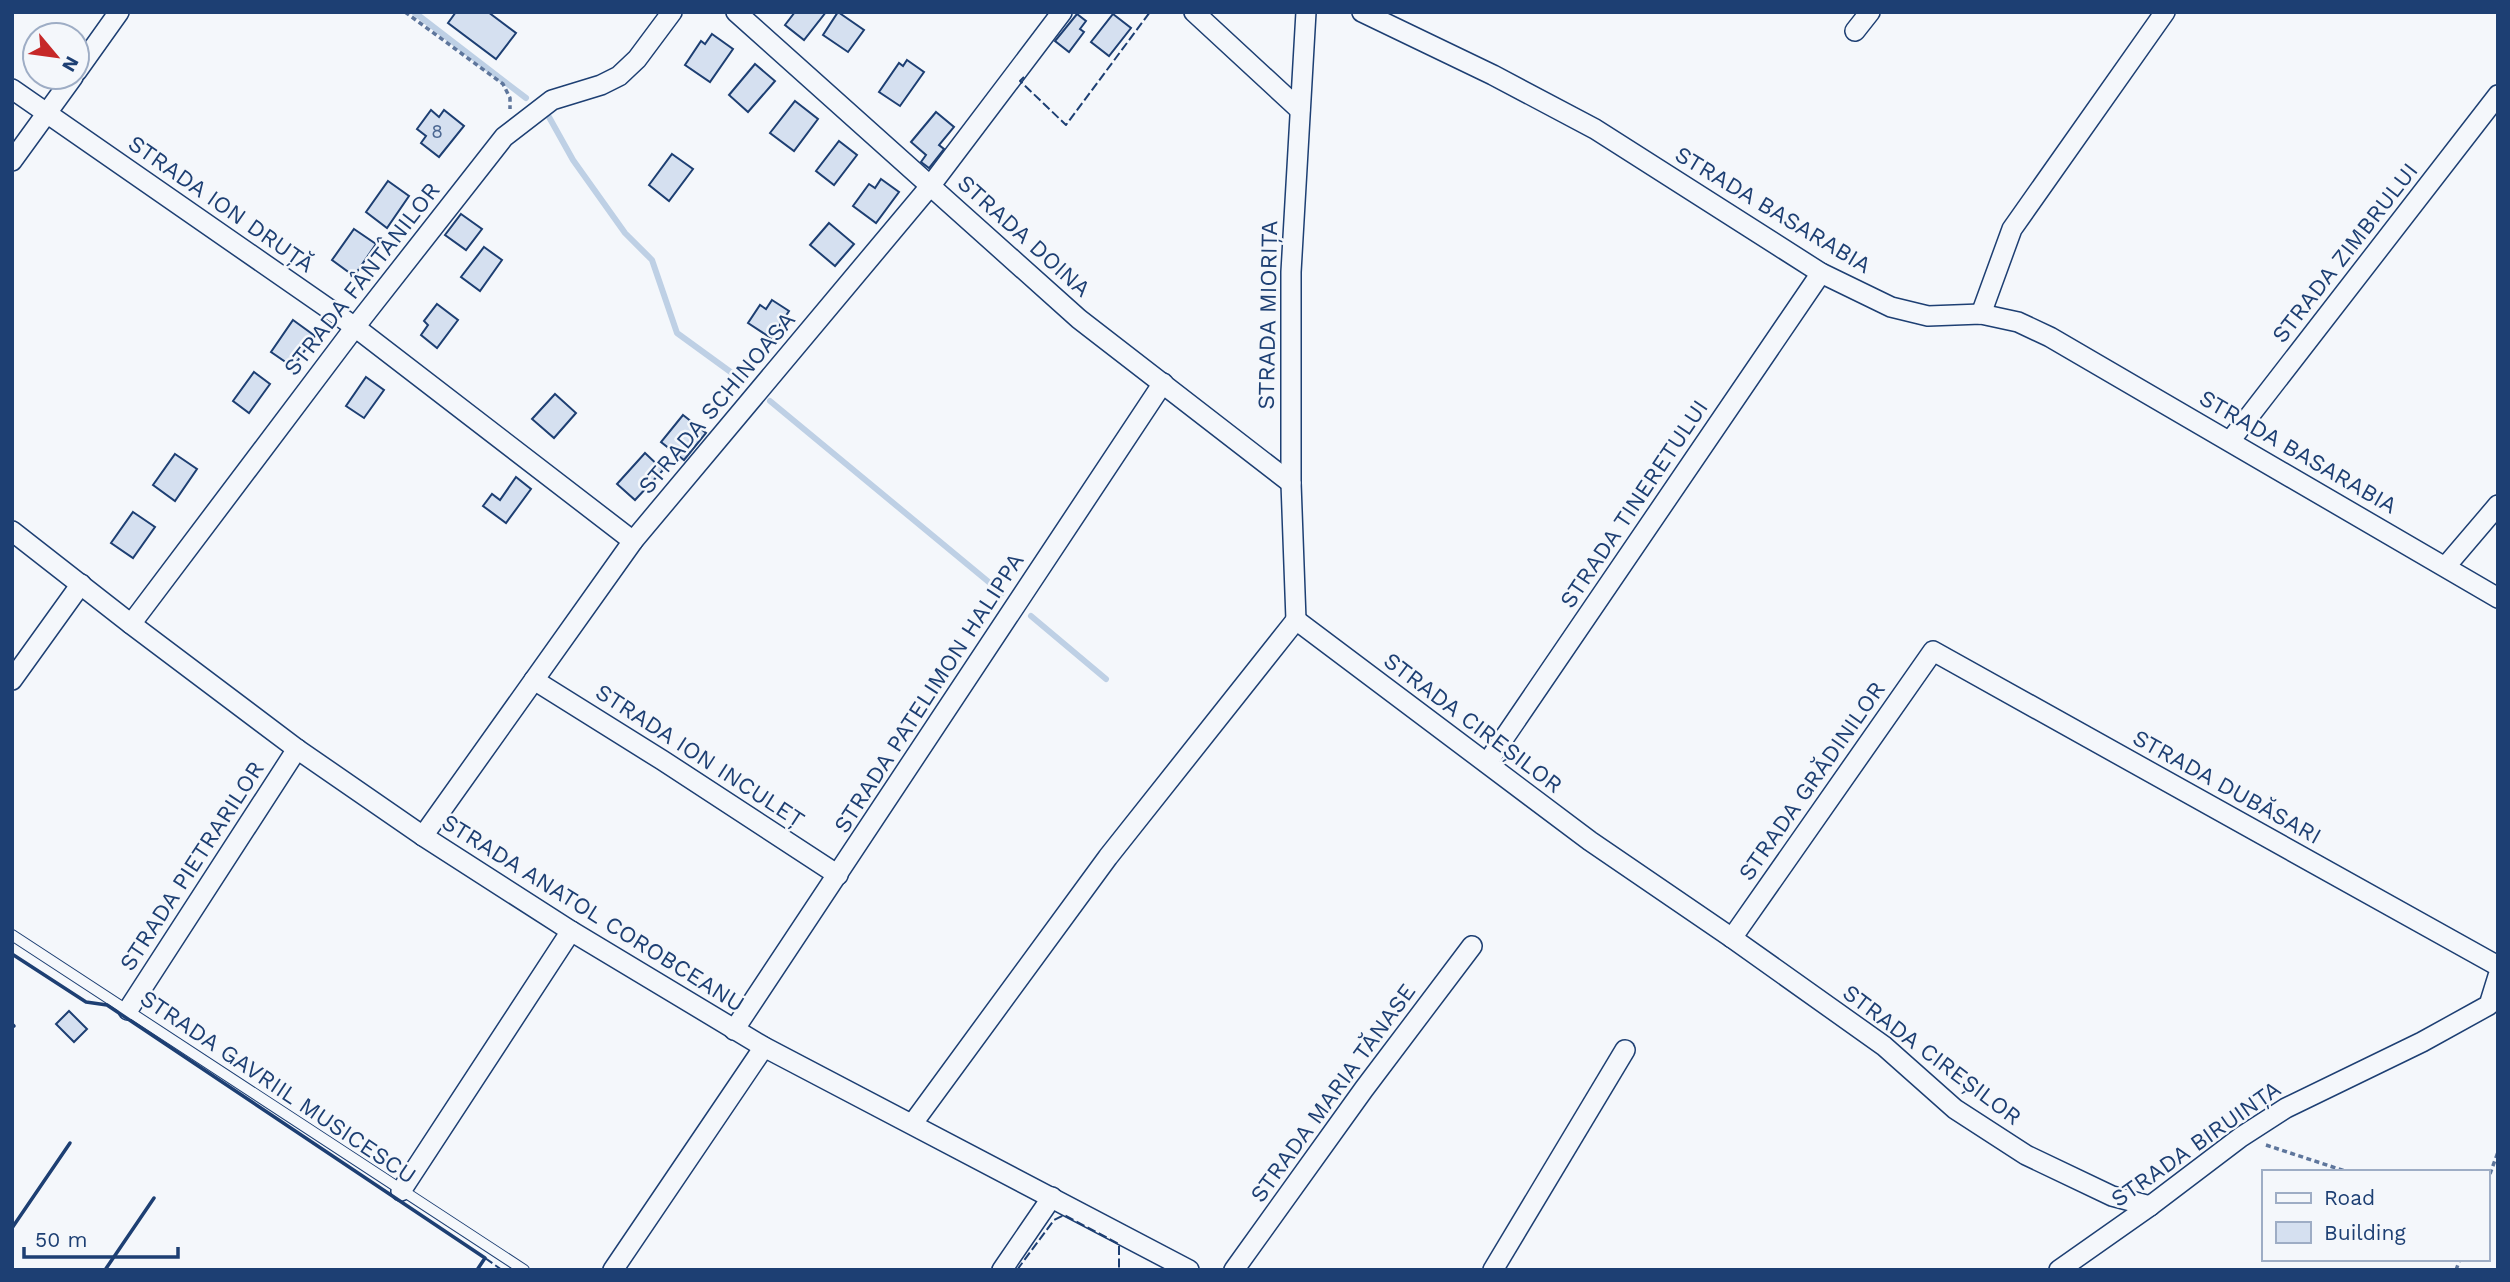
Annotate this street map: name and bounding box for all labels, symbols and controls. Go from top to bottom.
north arrow [21,21,91,91]
text: N [57,52,84,76]
house number: 8 [431,120,443,143]
street label: STRADA ION DRUȚĂ [123,130,319,278]
street label: STRADA BASARABIA [1670,141,1876,279]
street label: STRADA ZIMBRULUI [2266,158,2424,348]
street label: STRADA DOINA [952,169,1096,303]
street label: STRADA FÂNTÂNILOR [278,177,446,381]
street label: STRADA MIORIȚA [1253,220,1283,410]
street label: STRADA SCHINOASA [633,307,801,499]
street label: STRADA BASARABIA [2194,384,2402,520]
street label: STRADA TINERETULUI [1554,395,1714,613]
street label: STRADA PATELIMON HALIPPA [828,548,1030,838]
street label: STRADA CIREȘILOR [1378,647,1568,799]
street label: STRADA GRĂDINILOR [1733,676,1891,886]
street label: STRADA ION INCULEȚ [591,678,810,834]
street label: STRADA DUBĂSARI [2128,724,2326,850]
street label: STRADA PIETRARILOR [114,756,270,976]
street label: STRADA ANATOL COROBCEANU [437,808,749,1018]
street label: STRADA MARIA TĂNASE [1245,979,1421,1207]
street label: STRADA CIREȘILOR [1837,979,2027,1131]
street label: STRADA GAVRIIL MUSICESCU [135,984,421,1190]
street label: STRADA BIRUINȚA [2106,1075,2286,1213]
legend [2262,1170,2489,1261]
text: Road [2324,1185,2375,1210]
scale bar [24,1216,178,1260]
text: Building [2324,1220,2406,1245]
text: 50 m [35,1227,87,1252]

